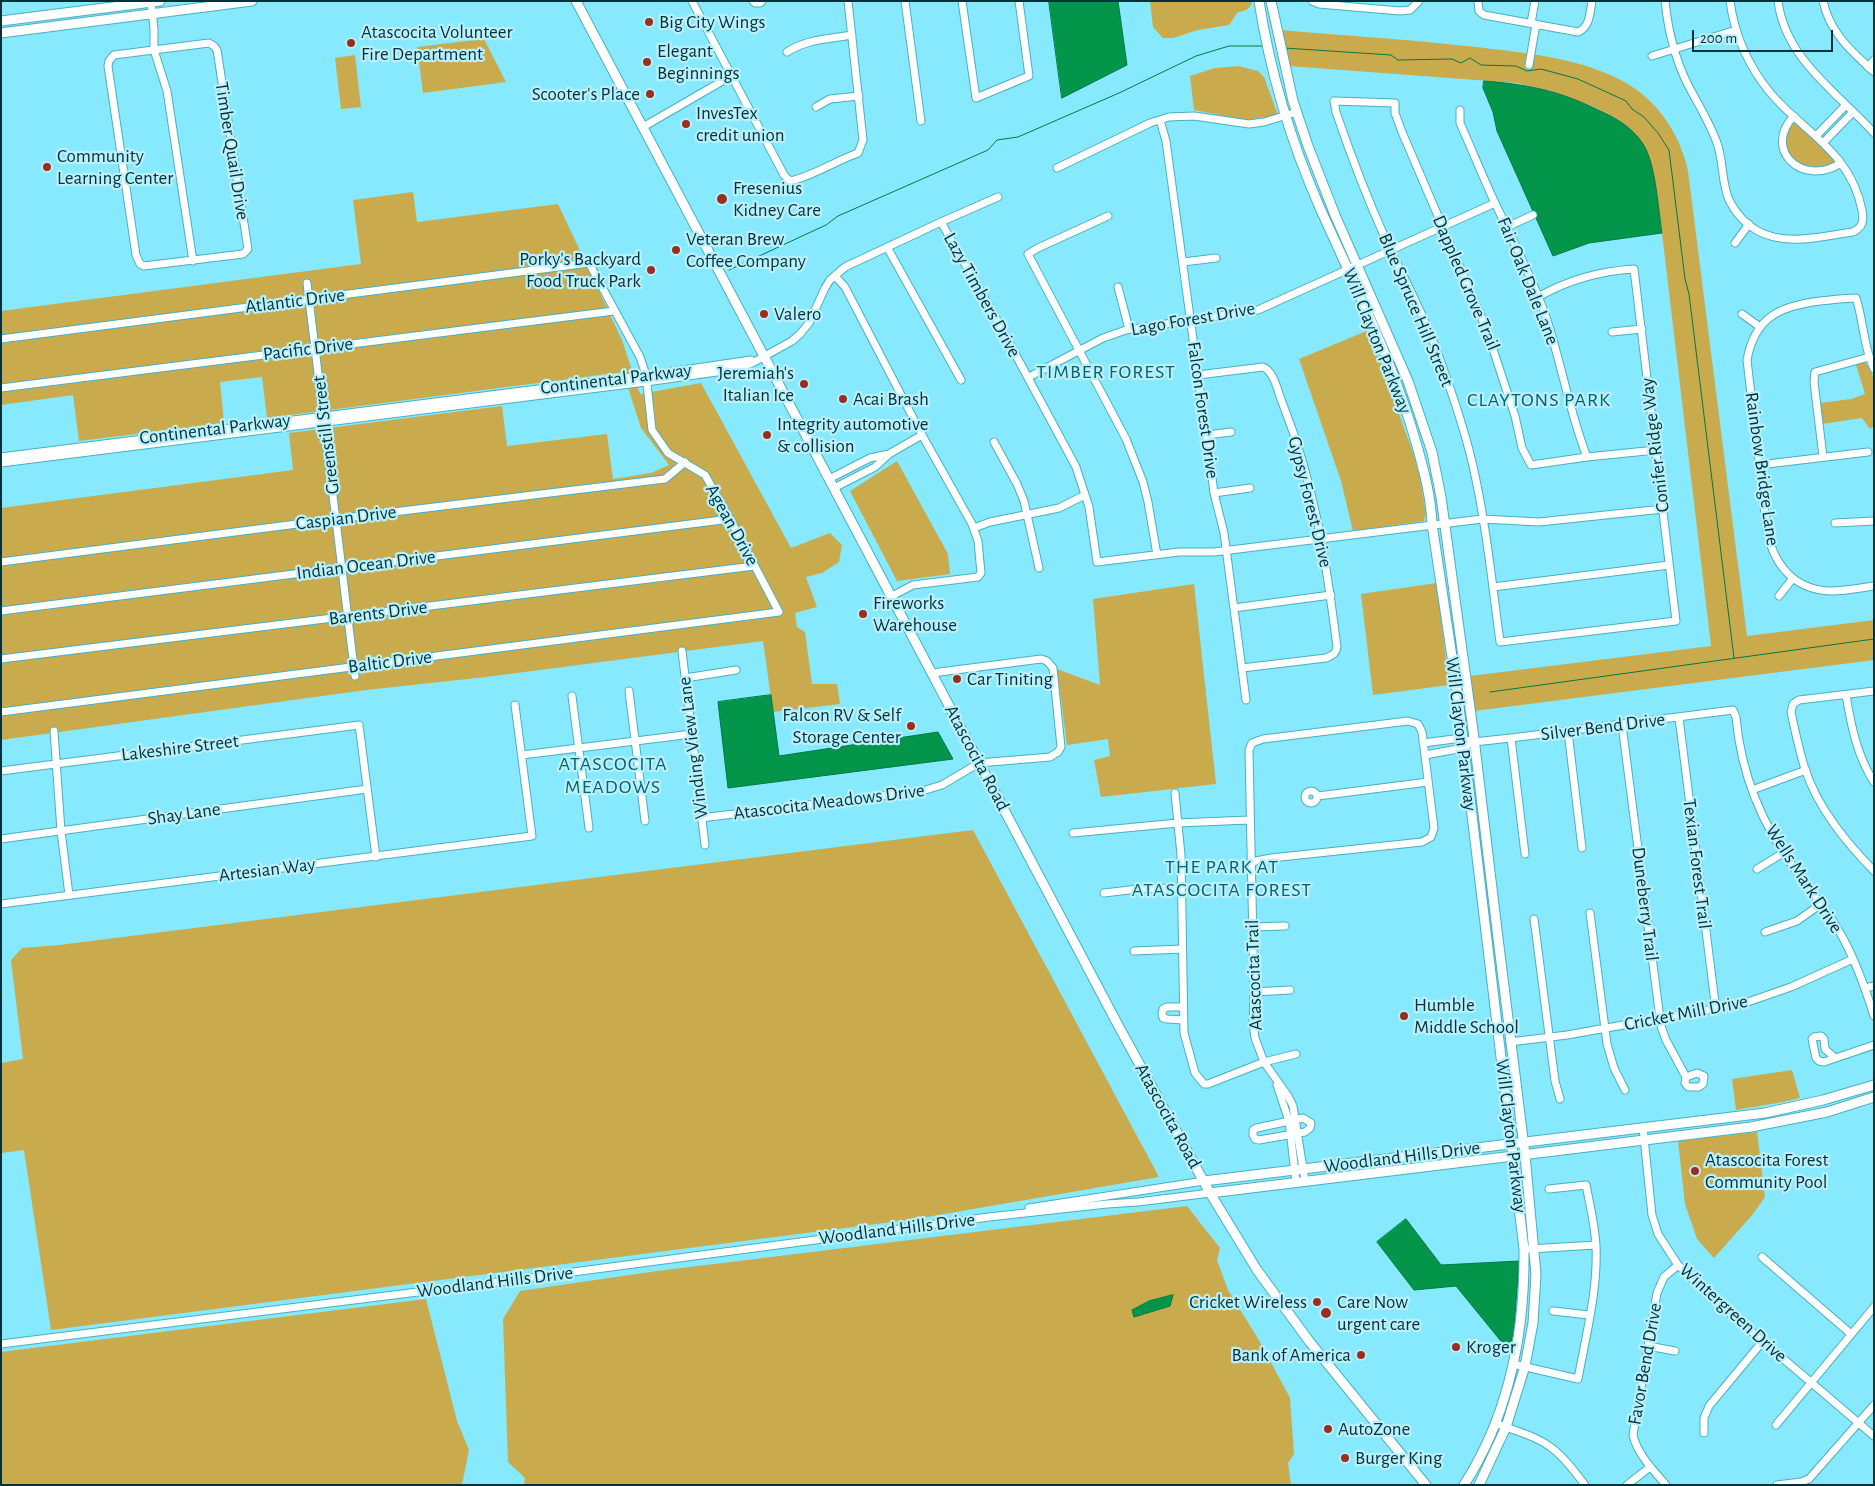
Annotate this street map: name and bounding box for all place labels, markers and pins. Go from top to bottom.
place label: Big City Wings [659,11,766,33]
marker: Big City Wings [643,16,655,28]
place label: Atascocita Volunteer Fire Department [361,21,513,65]
marker: Atascocita Volunteer Fire Department [345,37,357,49]
place label: Elegant Beginnings [657,40,740,84]
marker: Elegant Beginnings [641,56,653,68]
place label: Scooter's Place [532,83,640,105]
marker: Scooter's Place [644,88,656,100]
place label: InvesTex credit union [696,102,785,146]
marker: InvesTex credit union [680,118,692,130]
place label: Community Learning Center [57,145,173,189]
marker: Community Learning Center [41,161,53,173]
place label: Fresenius Kidney Care [733,177,821,221]
marker: Fresenius Kidney Care [715,192,729,206]
place label: Veteran Brew Coffee Company [686,228,806,272]
marker: Veteran Brew Coffee Company [670,244,682,256]
place label: Porky's Backyard Food Truck Park [519,248,641,292]
marker: Porky's Backyard Food Truck Park [645,264,657,276]
place label: Valero [774,303,821,325]
marker: Valero [758,308,770,320]
place label: Jeremiah's Italian Ice [717,362,794,406]
marker: Jeremiah's Italian Ice [798,378,810,390]
place label: Acai Brash [853,388,929,410]
marker: Acai Brash [837,393,849,405]
place label: Integrity automotive & collision [777,413,928,457]
marker: Integrity automotive & collision [761,429,773,441]
place label: Fireworks Warehouse [873,592,957,636]
marker: Fireworks Warehouse [857,608,869,620]
place label: Car Tiniting [967,668,1053,690]
marker: Car Tiniting [951,673,963,685]
place label: Falcon RV & Self Storage Center [782,704,901,748]
marker: Falcon RV & Self Storage Center [905,720,917,732]
place label: Humble Middle School [1414,994,1519,1038]
marker: Humble Middle School [1398,1010,1410,1022]
place label: Atascocita Forest Community Pool [1705,1149,1829,1193]
marker: Atascocita Forest Community Pool [1689,1165,1701,1177]
place label: Cricket Wireless [1189,1291,1307,1313]
place label: Care Now urgent care [1337,1291,1420,1335]
marker: Cricket Wireless [1311,1296,1323,1308]
marker: Care Now urgent care [1319,1306,1333,1320]
place label: Kroger [1466,1336,1516,1358]
marker: Kroger [1450,1341,1462,1353]
place label: Bank of America [1231,1344,1351,1366]
marker: Bank of America [1355,1349,1367,1361]
place label: AutoZone [1338,1418,1410,1440]
marker: AutoZone [1322,1423,1334,1435]
place label: Burger King [1355,1447,1442,1469]
marker: Burger King [1339,1452,1351,1464]

